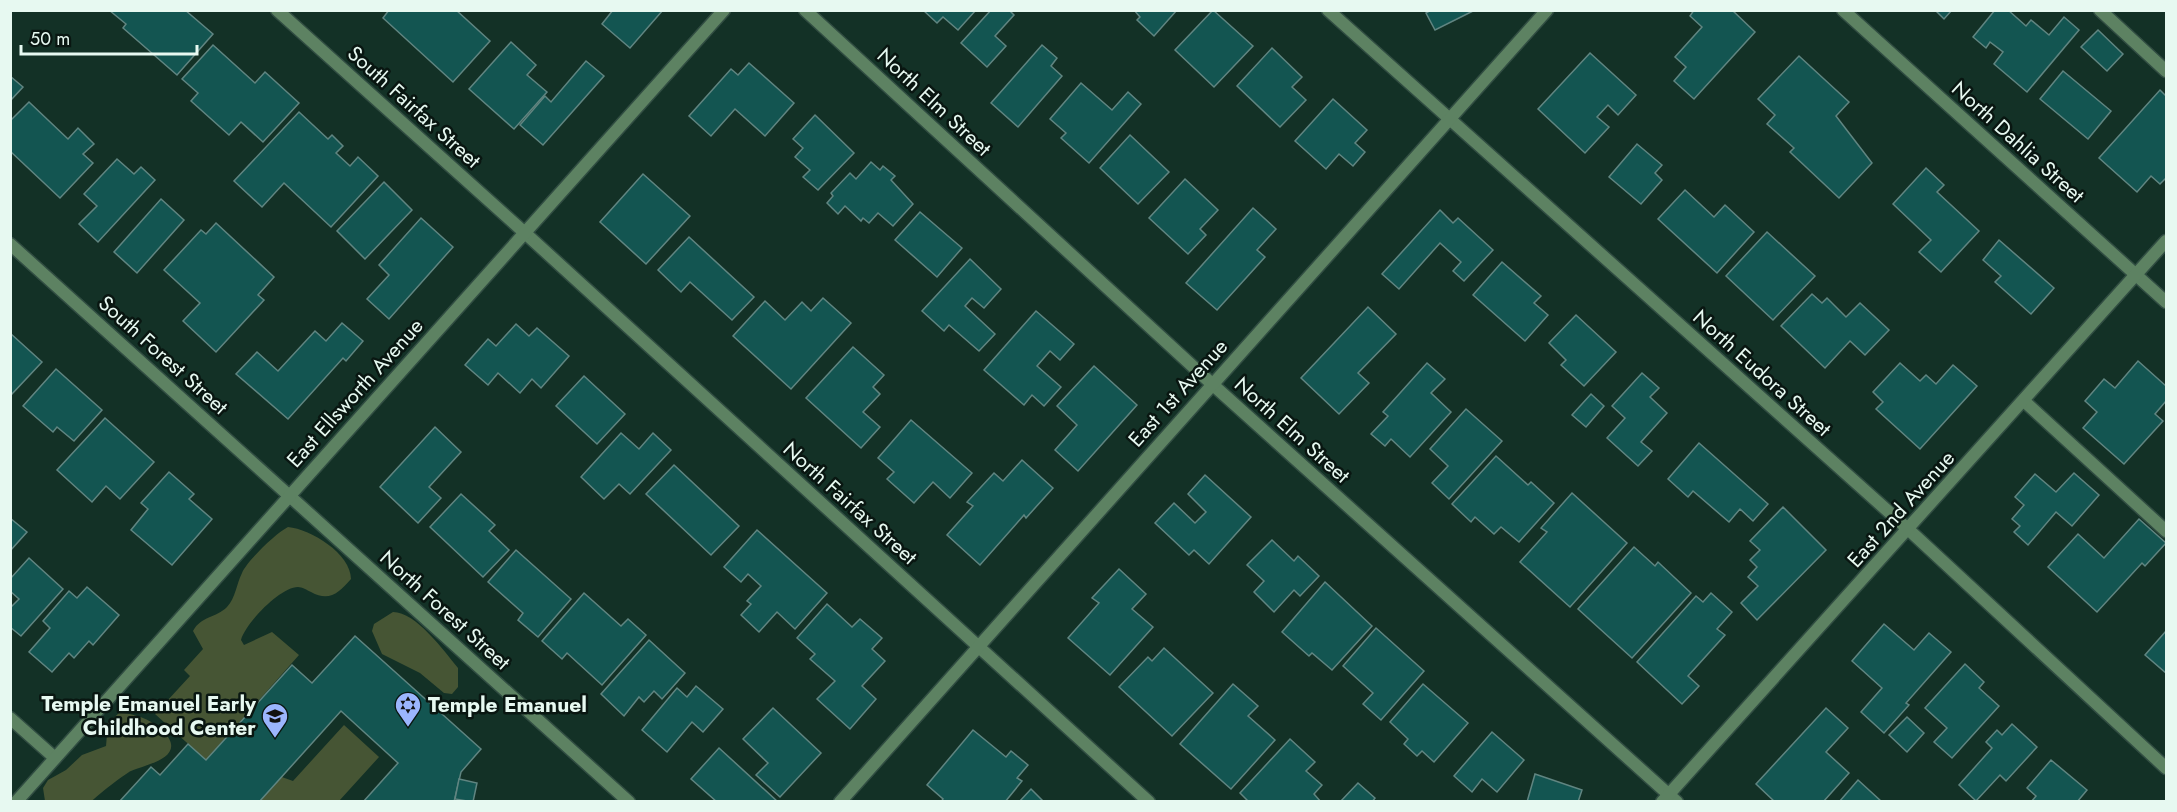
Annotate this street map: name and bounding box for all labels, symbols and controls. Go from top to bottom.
scale bar [21,18,196,56]
text: 50 m [30,26,70,52]
street label: South Fairfax Street [341,39,487,175]
street label: North Elm Street [870,41,998,163]
street label: North Dahlia Street [1945,74,2091,210]
street label: South Forest Street [92,289,234,421]
street label: North Eudora Street [1686,303,1838,443]
street label: East Ellsworth Avenue [280,312,430,474]
street label: East 1st Avenue [1121,332,1235,454]
street label: North Elm Street [1228,370,1356,490]
street label: North Fairfax Street [776,435,924,571]
street label: East 2nd Avenue [1840,444,1962,574]
street label: North Forest Street [373,543,517,677]
place label: Temple Emanuel Early Childhood Center [42,689,257,743]
synagogue icon: Temple Emanuel [393,690,423,728]
place label: Temple Emanuel [428,690,587,720]
school or university icon: Temple Emanuel Early Childhood Center [260,701,290,739]

